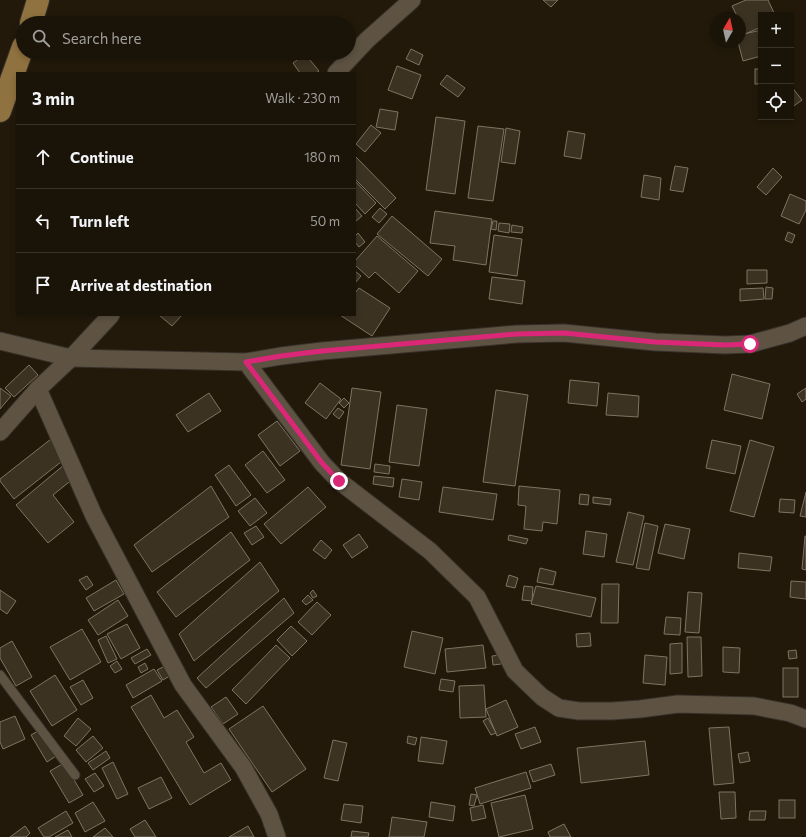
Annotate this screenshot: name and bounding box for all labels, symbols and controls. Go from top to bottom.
north arrow [710,12,746,48]
map controls [758,12,794,120]
button: + [758,12,794,48]
search box [16,16,356,60]
icon: search [30,27,52,49]
text: Search here [62,29,141,47]
button: − [758,48,794,84]
button: locate [758,84,794,120]
text: 3 min [32,88,75,109]
text: Walk · 230 m [265,90,340,106]
icon: ahead [32,146,54,168]
text: Continue [70,148,134,166]
text: 180 m [304,149,340,165]
icon: left [32,210,54,232]
text: Turn left [70,212,129,230]
text: 50 m [310,213,340,229]
icon: arrive [32,274,54,296]
text: Arrive at destination [70,276,212,294]
route start [741,335,759,353]
route end [330,472,348,490]

